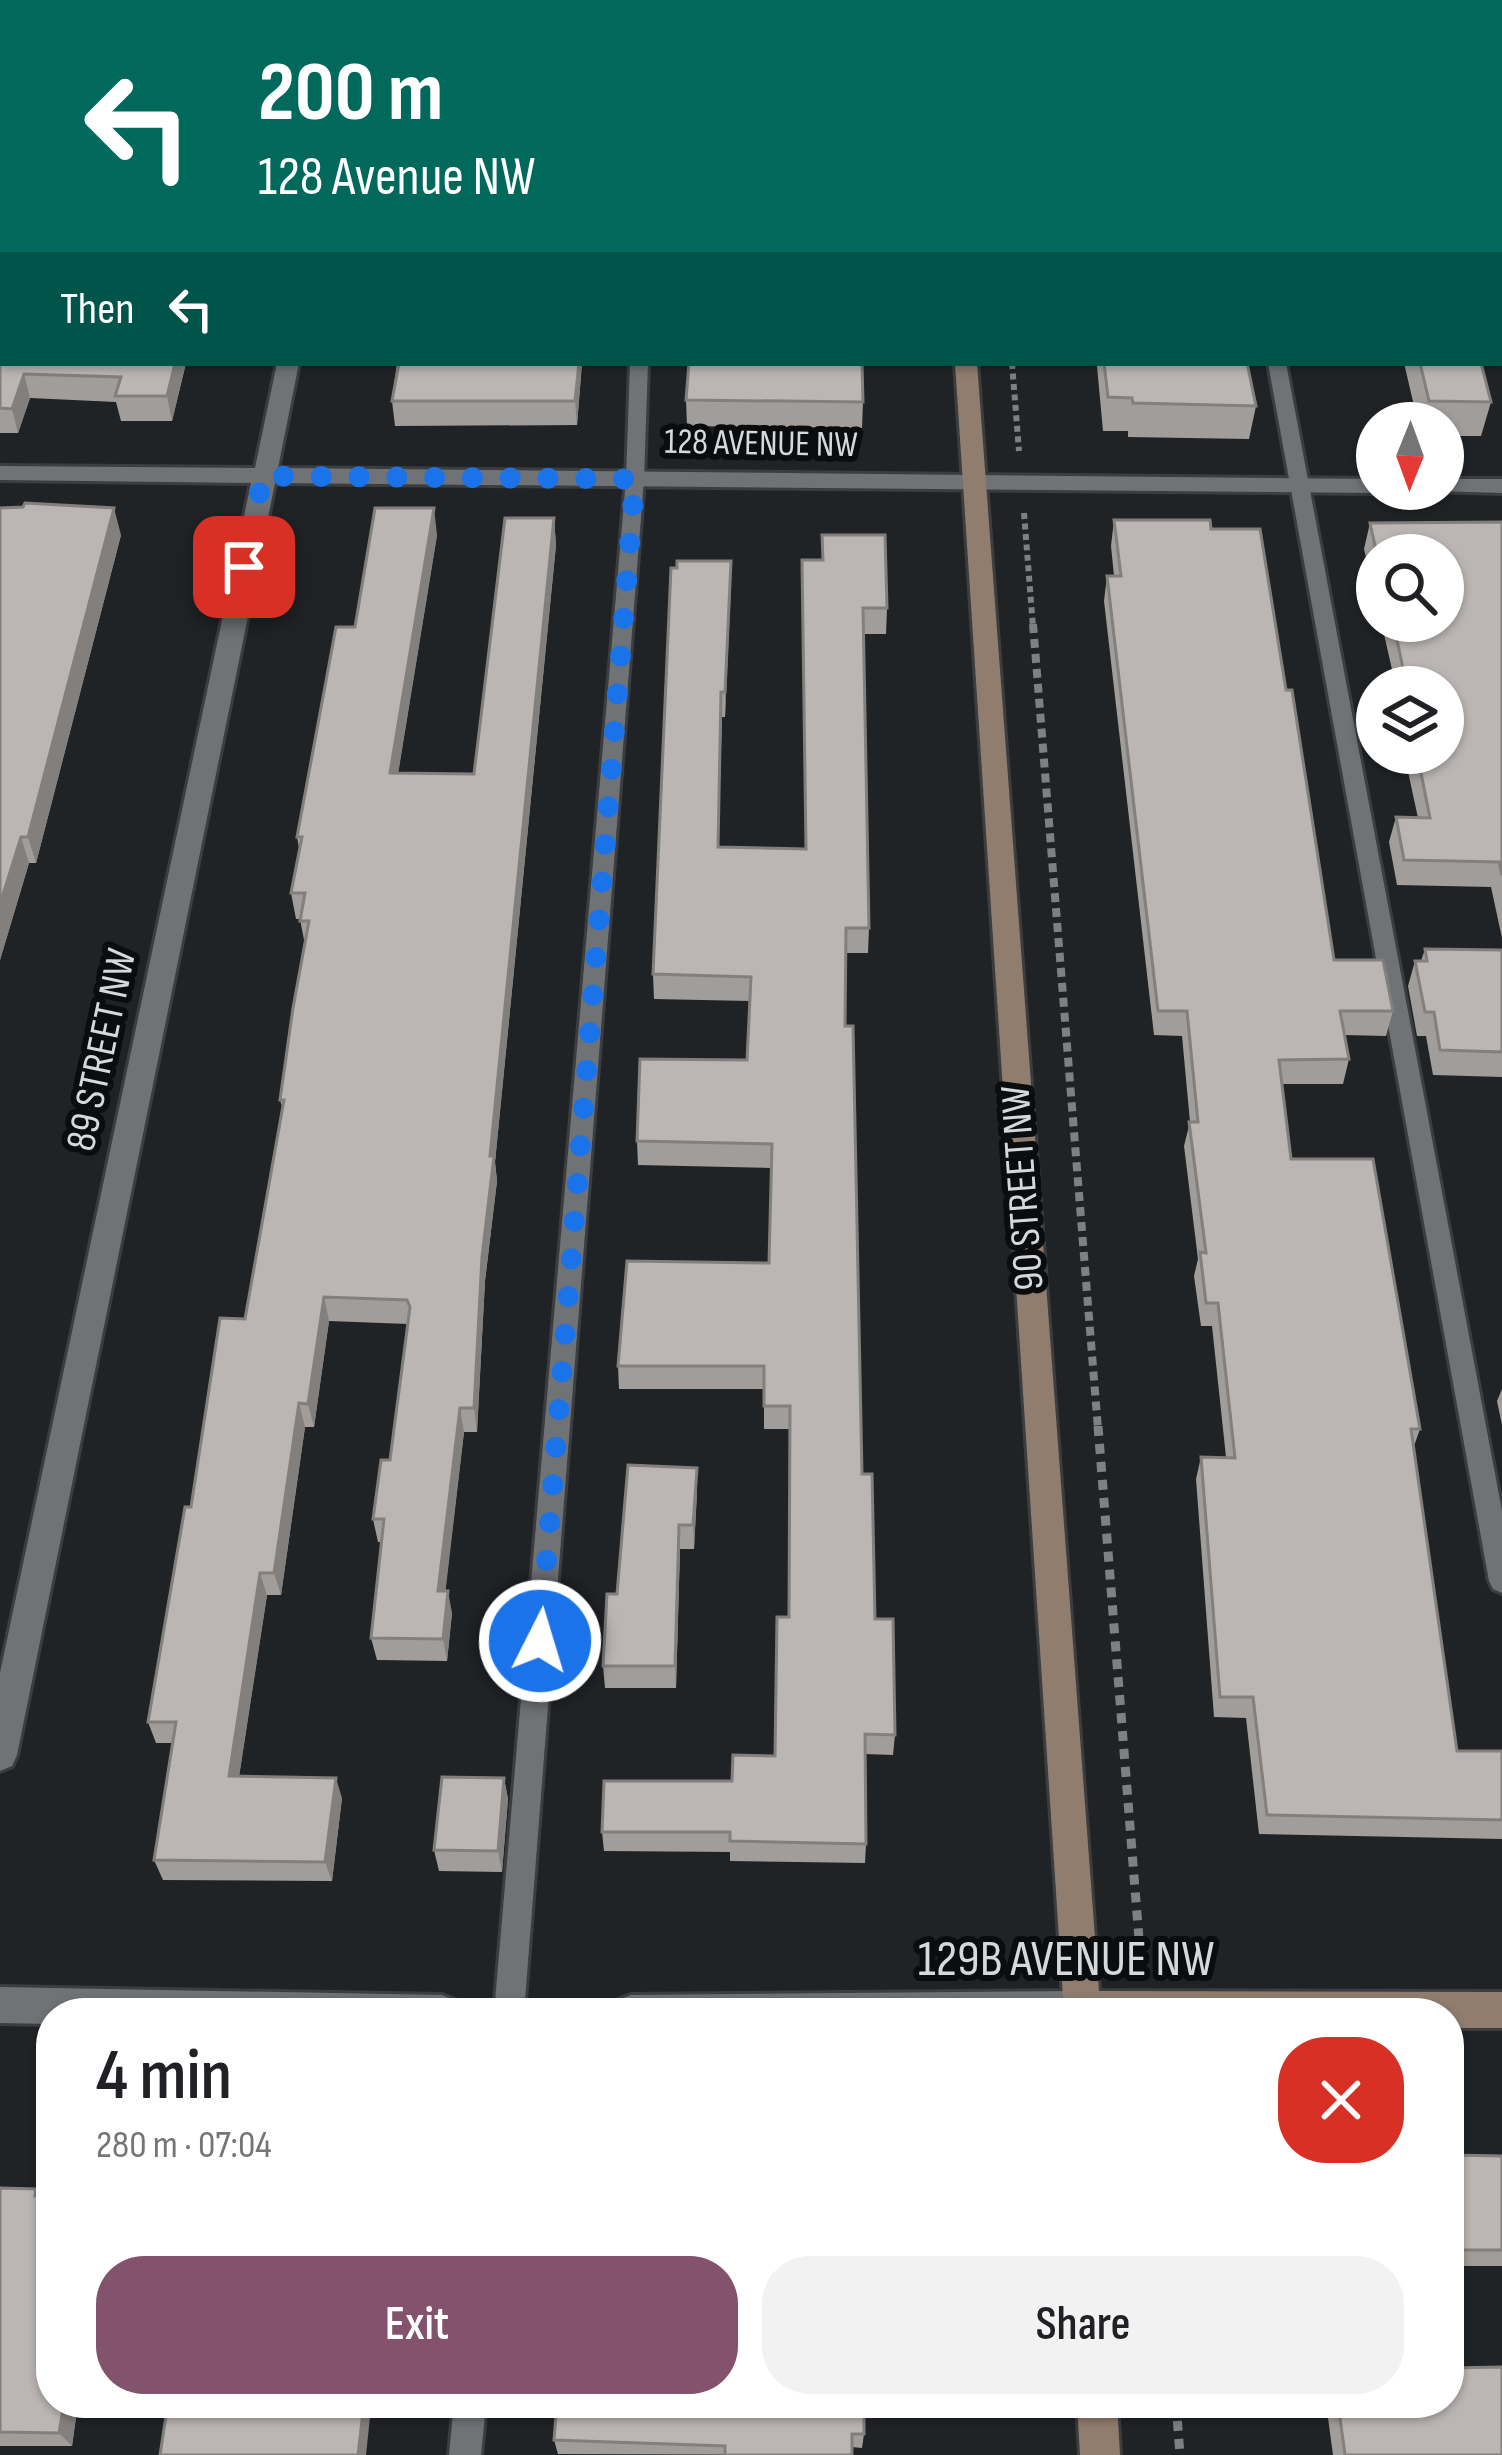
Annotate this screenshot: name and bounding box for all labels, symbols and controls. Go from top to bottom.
text: 200 m [258,43,444,144]
icon: left [60,48,216,204]
text: 128 Avenue NW [258,145,535,210]
icon: left [158,276,224,342]
text: Then [60,282,134,337]
north arrow [1356,402,1464,510]
map controls [1356,402,1464,774]
street label: 128 AVENUE NW [664,421,858,467]
pin [193,516,295,618]
icon: arrive [211,534,277,600]
button: search [1356,534,1464,642]
button: layers [1356,666,1464,774]
street label: 89 STREET NW [56,944,148,1156]
street label: 90 STREET NW [990,1084,1056,1292]
position arrow [477,1578,603,1704]
street label: 129B AVENUE NW [918,1929,1214,1990]
text: 4 min [96,2033,232,2120]
button: close [1278,2037,1404,2163]
text: 280 m · 07:04 [96,2122,272,2169]
button: Exit [96,2256,738,2394]
button: Share [762,2256,1404,2394]

